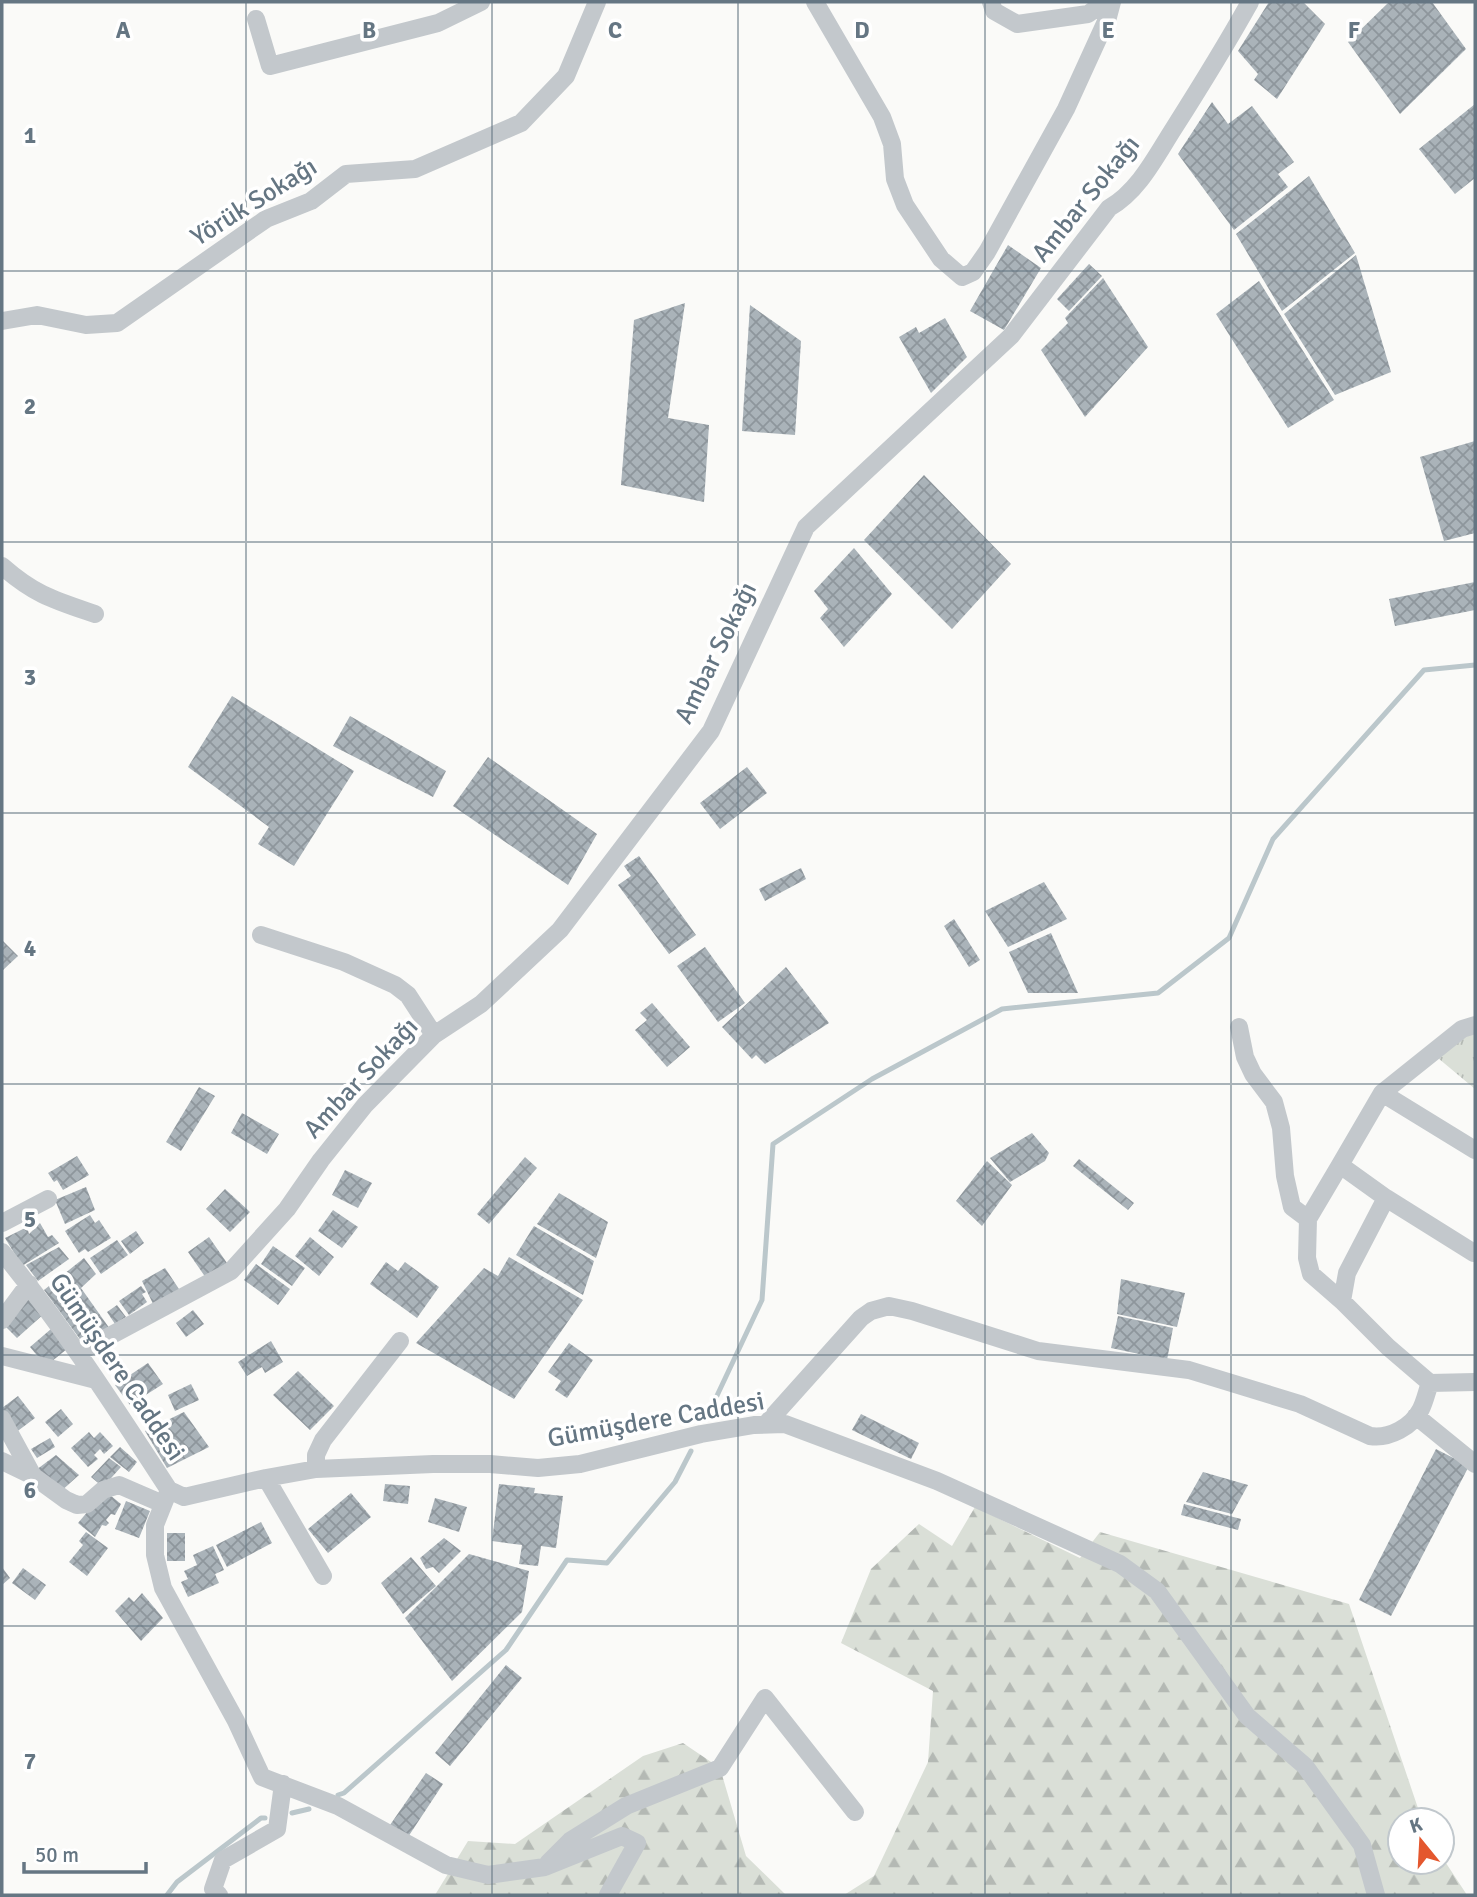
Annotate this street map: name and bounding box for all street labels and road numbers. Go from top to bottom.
street label: Ambar Sokağı [1025,129,1147,269]
street label: Yörük Sokağı [185,151,323,253]
street label: Ambar Sokağı [668,577,764,729]
street label: Ambar Sokağı [297,1011,425,1145]
street label: Gümüşdere Caddesi [42,1267,192,1467]
street label: Gümüşdere Caddesi [545,1385,767,1455]

